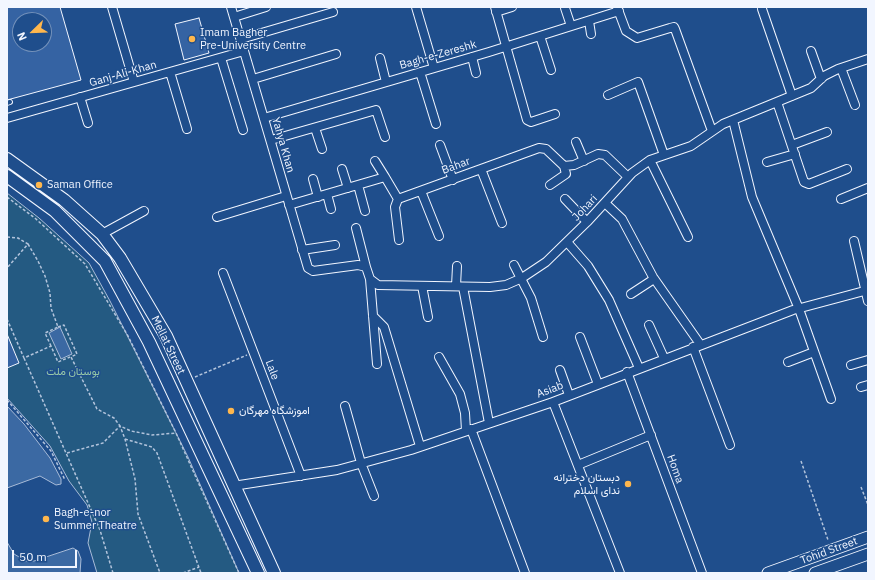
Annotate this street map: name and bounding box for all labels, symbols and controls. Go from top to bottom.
north arrow [12,12,52,52]
place label: Imam Bagher Pre-University Centre [200,26,306,52]
text: N [14,30,30,43]
marker: Imam Bagher Pre-University Centre [187,34,197,44]
street label: Bagh-e-Zereshk [398,38,478,72]
street label: Ganj-Ali-Khan [88,58,158,90]
street label: Yahya Khan [269,116,297,174]
street label: Bahar [440,155,472,177]
place label: Saman Office [47,178,113,192]
marker: Saman Office [34,180,44,190]
street label: Johari [570,192,600,224]
street label: Mellat Street [148,314,188,376]
street label: Lale [262,358,282,382]
park label: بوستان ملت [46,365,100,379]
street label: Asiab [535,379,565,401]
place label: اموزشگاه مهرگان [239,404,310,418]
marker: اموزشگاه مهرگان [226,406,236,416]
street label: Homa [664,453,686,485]
place label: دبستان دخترانه ندای اسلام [554,471,620,497]
marker: دبستان دخترانه ندای اسلام [623,479,633,489]
place label: Bagh-e-nor Summer Theatre [54,506,137,532]
marker: Bagh-e-nor Summer Theatre [41,514,51,524]
street label: Tohid Street [799,535,859,567]
scale bar [14,542,79,568]
text: 50 m [19,549,47,564]

